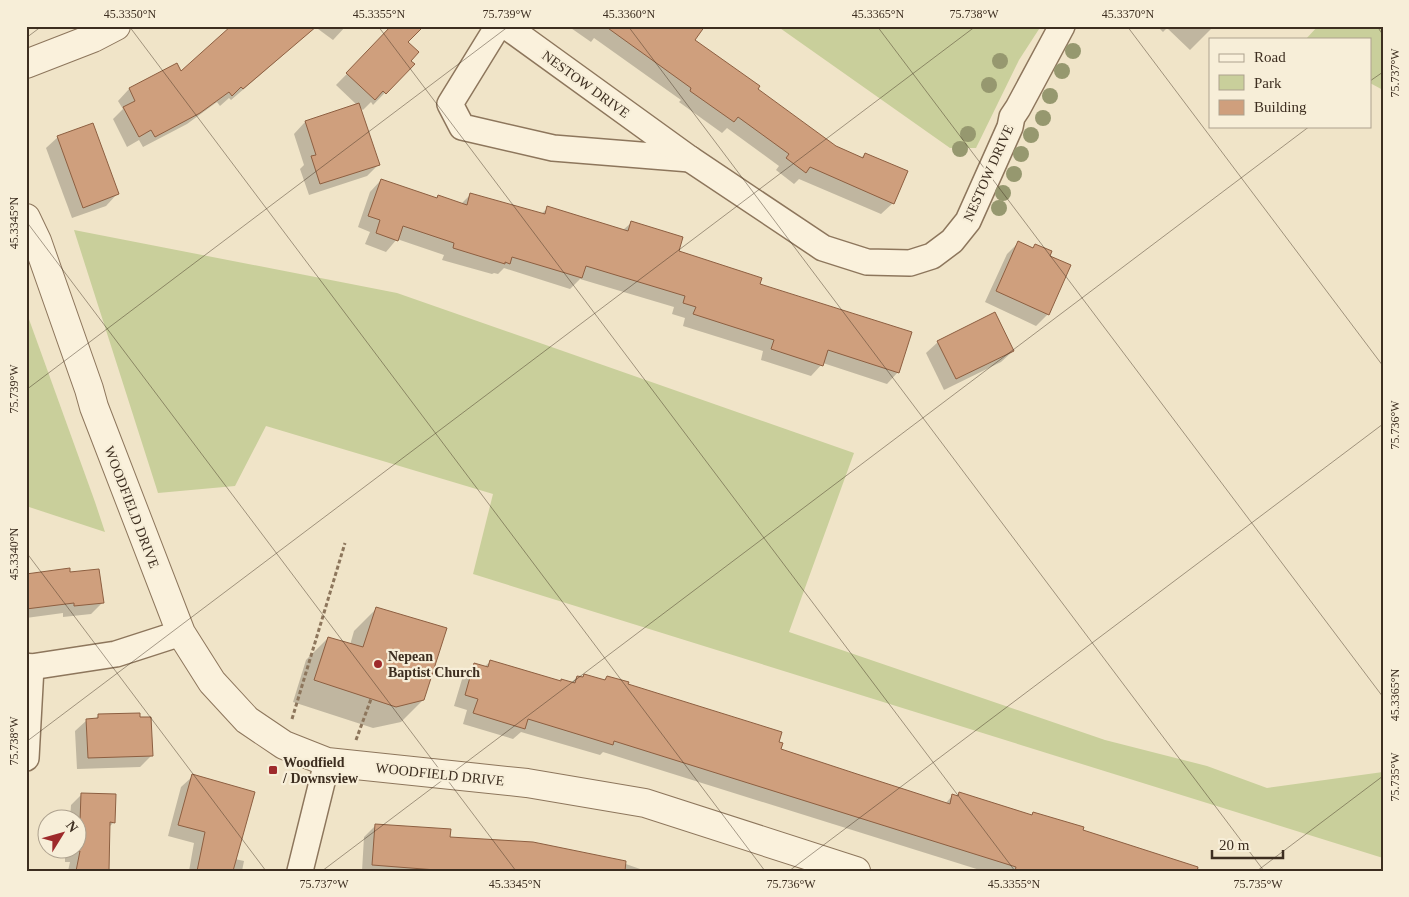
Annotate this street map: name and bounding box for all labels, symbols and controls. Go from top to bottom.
text: 45.3350°N [104,7,157,21]
text: 45.3355°N [353,7,406,21]
text: 75.739°W [482,7,532,21]
text: 45.3360°N [603,7,656,21]
text: 45.3365°N [852,7,905,21]
text: 75.738°W [949,7,999,21]
text: 45.3370°N [1102,7,1155,21]
legend [1209,38,1372,128]
street label: NESTOW DRIVE [539,48,632,121]
text: 75.737°W [1388,48,1402,98]
text: Road [1254,49,1286,65]
text: Park [1254,75,1282,91]
text: Building [1254,99,1307,115]
street label: NESTOW DRIVE [960,123,1016,224]
text: 45.3345°N [7,196,21,249]
text: 75.739°W [7,364,21,414]
text: 75.736°W [1388,400,1402,450]
street label: WOODFIELD DRIVE [101,444,162,570]
text: 45.3340°N [7,527,21,580]
place label: Nepean Baptist Church [388,649,480,680]
marker: Nepean Baptist Church [372,658,384,670]
text: 45.3365°N [1388,668,1402,721]
text: 75.738°W [7,716,21,766]
text: 75.735°W [1388,752,1402,802]
place label: Woodfield / Downsview [282,755,359,786]
street label: WOODFIELD DRIVE [375,760,505,789]
marker: Woodfield / Downsview [267,764,279,776]
north arrow [38,810,88,860]
text: N [63,818,81,835]
scale bar [1212,827,1283,859]
text: 20 m [1219,837,1250,853]
text: 75.737°W [299,877,349,891]
text: 45.3345°N [489,877,542,891]
text: 75.736°W [766,877,816,891]
text: 45.3355°N [988,877,1041,891]
text: 75.735°W [1233,877,1283,891]

